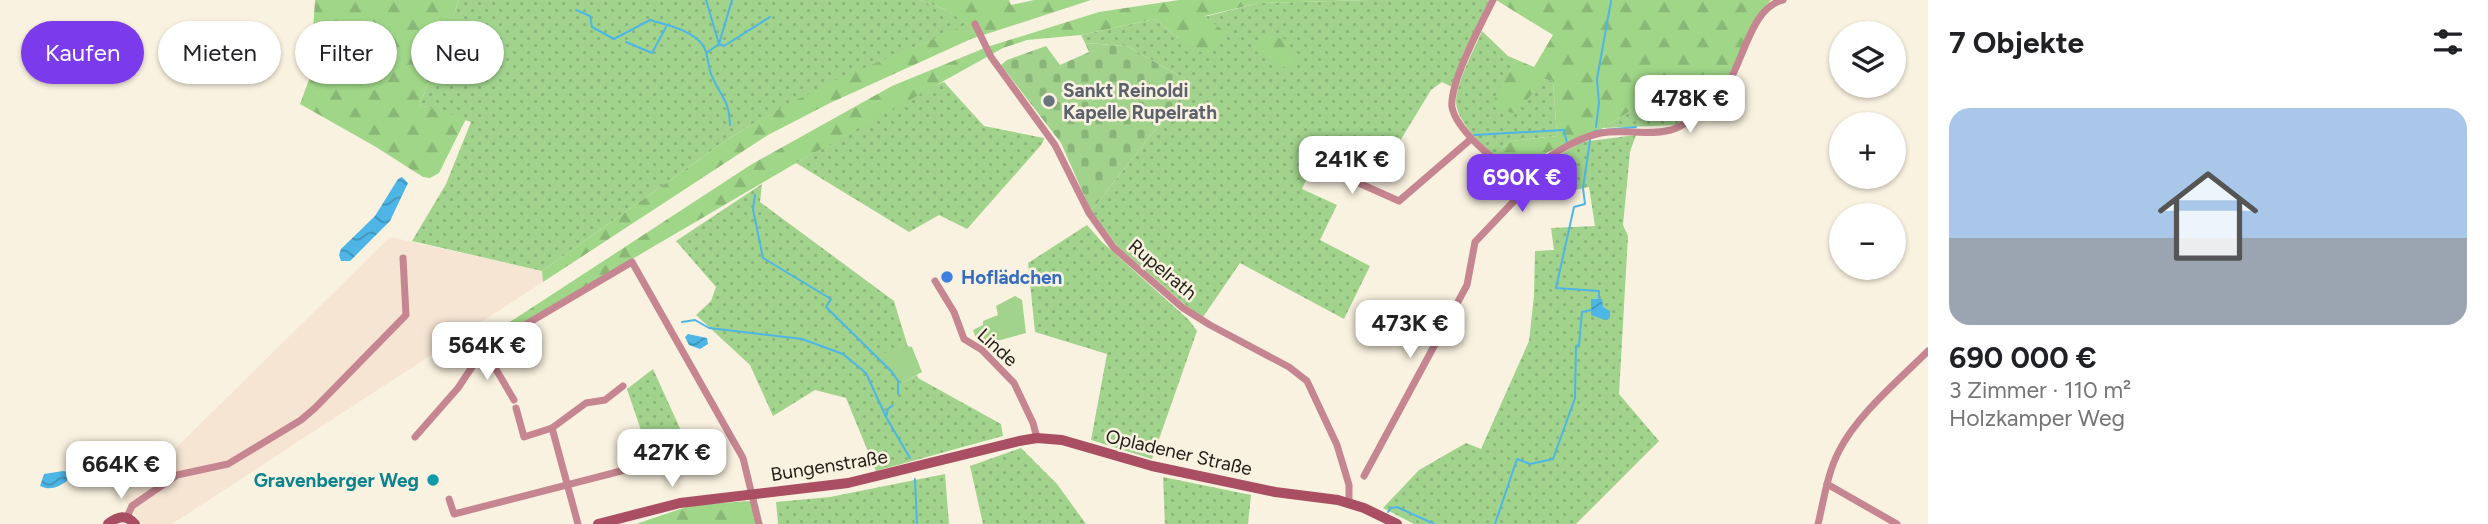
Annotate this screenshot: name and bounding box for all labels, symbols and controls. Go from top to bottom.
chip: Kaufen [21,21,144,84]
chip: Mieten [158,21,281,84]
chip: Filter [295,21,397,84]
chip: Neu [411,21,504,84]
map controls [1829,21,1906,280]
button: layers [1829,21,1906,98]
icon: filters [2429,23,2467,61]
text: 7 Objekte [1949,24,2084,61]
pin: 478K € [1633,76,1747,135]
place label: Sankt Reinoldi Kapelle Rupelrath [1063,79,1217,124]
text: 478K € [1651,84,1729,112]
marker: Sankt Reinoldi Kapelle Rupelrath [1041,93,1057,109]
button: + [1829,112,1906,189]
pin: 241K € [1295,136,1409,196]
text: 241K € [1315,145,1389,173]
icon: home [2145,153,2271,279]
pin: 690K € [1465,154,1579,214]
text: 690K € [1483,163,1561,191]
button: − [1829,203,1906,280]
street label: Rupelrath [1124,234,1202,305]
place label: Hoflädchen [961,266,1062,289]
marker: Hoflädchen [939,269,955,285]
pin: 473K € [1353,300,1467,360]
text: 473K € [1372,309,1448,337]
pin: 564K € [430,322,544,382]
street label: Linde [973,323,1023,371]
text: 564K € [448,331,526,359]
text: 690 000 € [1949,339,2097,376]
text: 3 Zimmer · 110 m² [1949,376,2131,404]
text: Holzkamper Weg [1949,404,2125,432]
street label: Opladener Straße [1103,424,1254,481]
pin: 427K € [615,430,729,489]
text: 427K € [633,438,711,466]
pin: 664K € [64,442,178,501]
street label: Bungenstraße [769,445,889,486]
text: 664K € [82,450,160,478]
place label: Gravenberger Weg [254,469,419,492]
marker: Gravenberger Weg [425,472,441,488]

